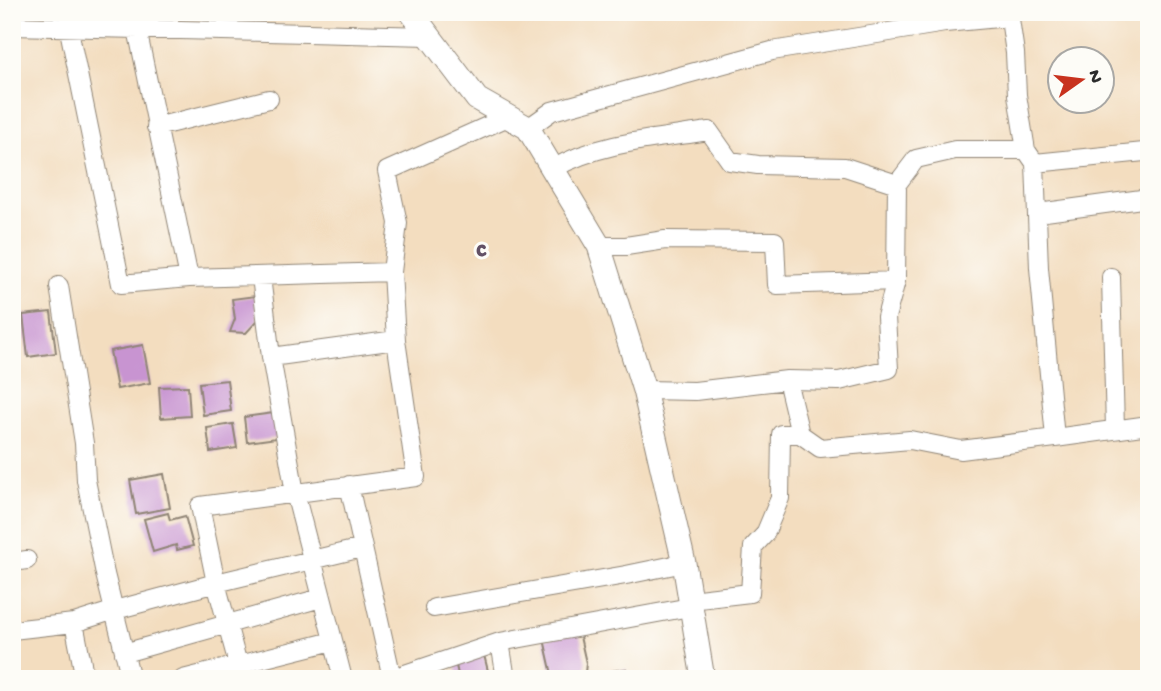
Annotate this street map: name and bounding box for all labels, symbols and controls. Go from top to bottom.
north arrow [1046,46,1116,116]
text: N [1081,68,1107,86]
district label: c [477,236,488,267]

